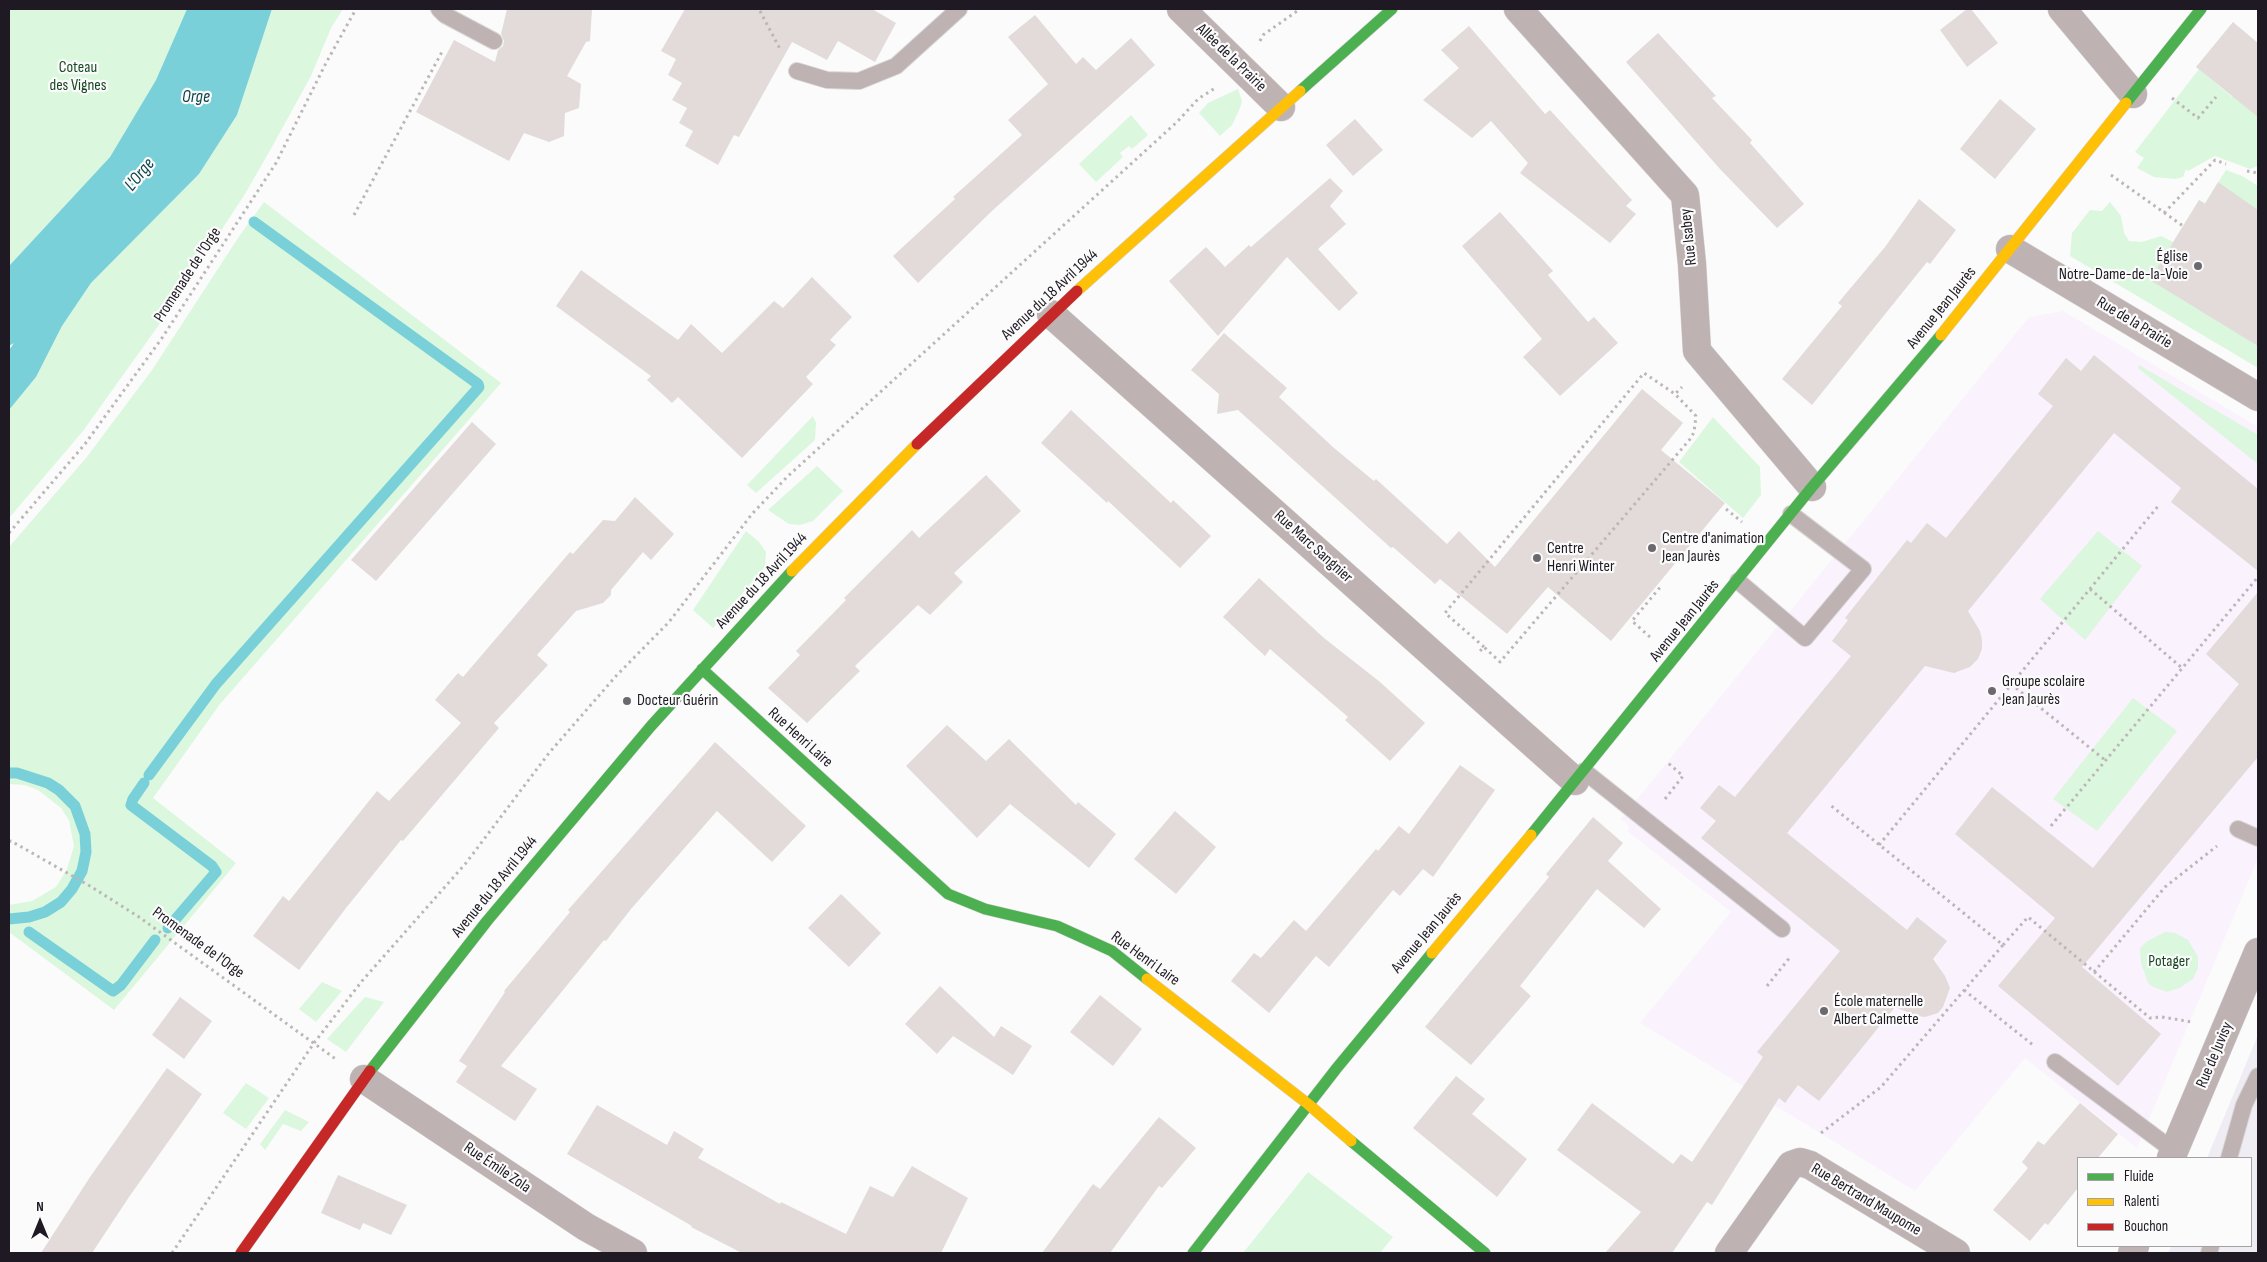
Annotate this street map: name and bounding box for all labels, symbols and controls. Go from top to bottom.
street label: Allée de la Prairie [1192,20,1270,96]
park label: Coteau des Vignes [50,58,106,96]
water label: Orge [182,86,210,108]
water label: L'Orge [120,154,160,196]
street label: Rue Isabey [1676,208,1702,266]
street label: Promenade de l'Orge [150,224,226,326]
street label: Avenue du 18 Avril 1944 [998,245,1102,345]
place label: Église Notre-Dame-de-la-Voie [2059,247,2188,285]
marker: Église Notre-Dame-de-la-Voie [2192,260,2204,272]
street label: Avenue Jean Jaurès [1903,263,1981,353]
street label: Rue de la Prairie [2093,293,2175,353]
street label: Rue Marc Sangnier [1270,507,1356,587]
street label: Avenue du 18 Avril 1944 [712,529,812,633]
place label: Centre d'animation Jean Jaurès [1662,529,1764,567]
place label: Centre Henri Winter [1547,539,1615,577]
marker: Centre d'animation Jean Jaurès [1646,542,1658,554]
marker: Centre Henri Winter [1531,552,1543,564]
street label: Avenue Jean Jaurès [1646,576,1724,666]
place label: Groupe scolaire Jean Jaurès [2002,672,2085,710]
marker: Groupe scolaire Jean Jaurès [1986,685,1998,697]
place label: Docteur Guérin [637,691,718,711]
marker: Docteur Guérin [621,695,633,707]
street label: Rue Henri Laire [764,704,836,772]
street label: Avenue du 18 Avril 1944 [448,832,542,942]
street label: Avenue Jean Jaurès [1388,889,1466,977]
street label: Promenade de l'Orge [148,903,248,983]
street label: Rue Henri Laire [1107,928,1183,990]
park label: Potager [2148,952,2190,972]
place label: École maternelle Albert Calmette [1834,992,1923,1030]
marker: École maternelle Albert Calmette [1818,1005,1830,1017]
street label: Rue de Juvisy [2193,1019,2237,1091]
street label: Rue Émile Zola [460,1139,534,1197]
legend [2077,1157,2252,1247]
street label: Rue Bertrand Maupome [1807,1160,1925,1240]
text: Fluide [2124,1167,2154,1186]
text: Ralenti [2124,1192,2159,1211]
north arrow [15,1197,65,1247]
text: N [36,1198,44,1215]
text: Bouchon [2124,1217,2168,1236]

